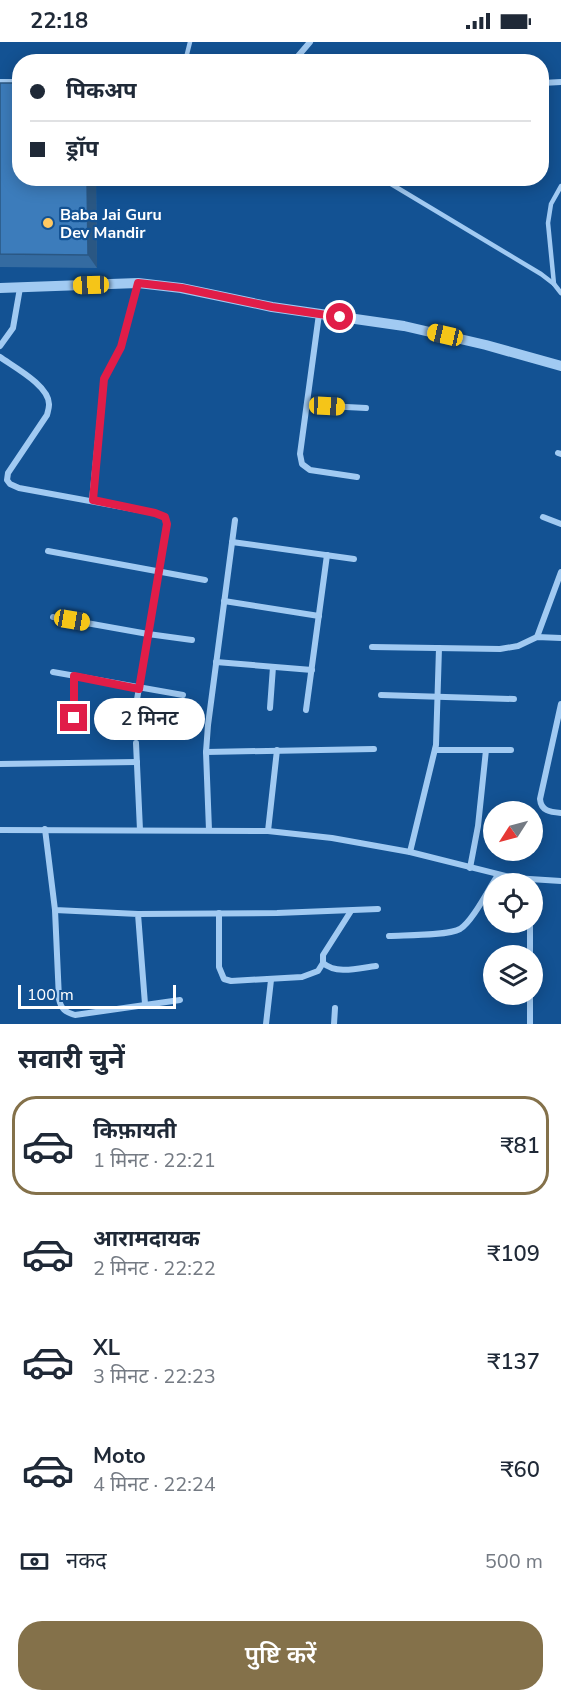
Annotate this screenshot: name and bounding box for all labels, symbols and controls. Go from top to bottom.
text: 22:18 [30,6,88,36]
text: पिकअप [66,76,137,106]
text: ड्रॉप [66,134,99,164]
place label: Baba Jai Guru Dev Mandir [60,204,162,244]
marker: Baba Jai Guru Dev Mandir [41,216,55,230]
car [73,275,109,295]
route start [326,303,353,330]
car [425,322,465,348]
car [309,396,345,416]
car [53,608,91,632]
callout: 2 मिनट [95,697,206,739]
route end [60,704,87,731]
text: 2 मिनट [121,705,178,732]
north arrow [483,801,543,861]
map controls [483,801,543,1005]
button: locate [483,873,543,933]
button: layers [483,945,543,1005]
scale bar [18,982,176,1010]
text: 100 m [27,984,74,1006]
text: सवारी चुनें [18,1041,125,1078]
text: किफ़ायती [93,1116,177,1146]
icon: car [21,1119,75,1173]
text: ₹81 [500,1131,540,1161]
text: 1 मिनट · 22:21 [93,1147,216,1174]
text: आरामदायक [93,1224,200,1254]
icon: car [21,1227,75,1281]
text: ₹109 [487,1239,540,1269]
text: 2 मिनट · 22:22 [93,1255,216,1282]
text: XL [93,1333,120,1363]
icon: car [21,1335,75,1389]
text: ₹137 [487,1347,540,1377]
text: 3 मिनट · 22:23 [93,1363,216,1390]
text: Moto [93,1441,146,1471]
icon: car [21,1443,75,1497]
text: ₹60 [500,1455,540,1485]
text: 4 मिनट · 22:24 [93,1471,216,1498]
icon: cash [18,1545,51,1578]
text: नकद [66,1546,107,1576]
text: 500 m [485,1548,543,1575]
button: पुष्टि करें [18,1621,543,1690]

